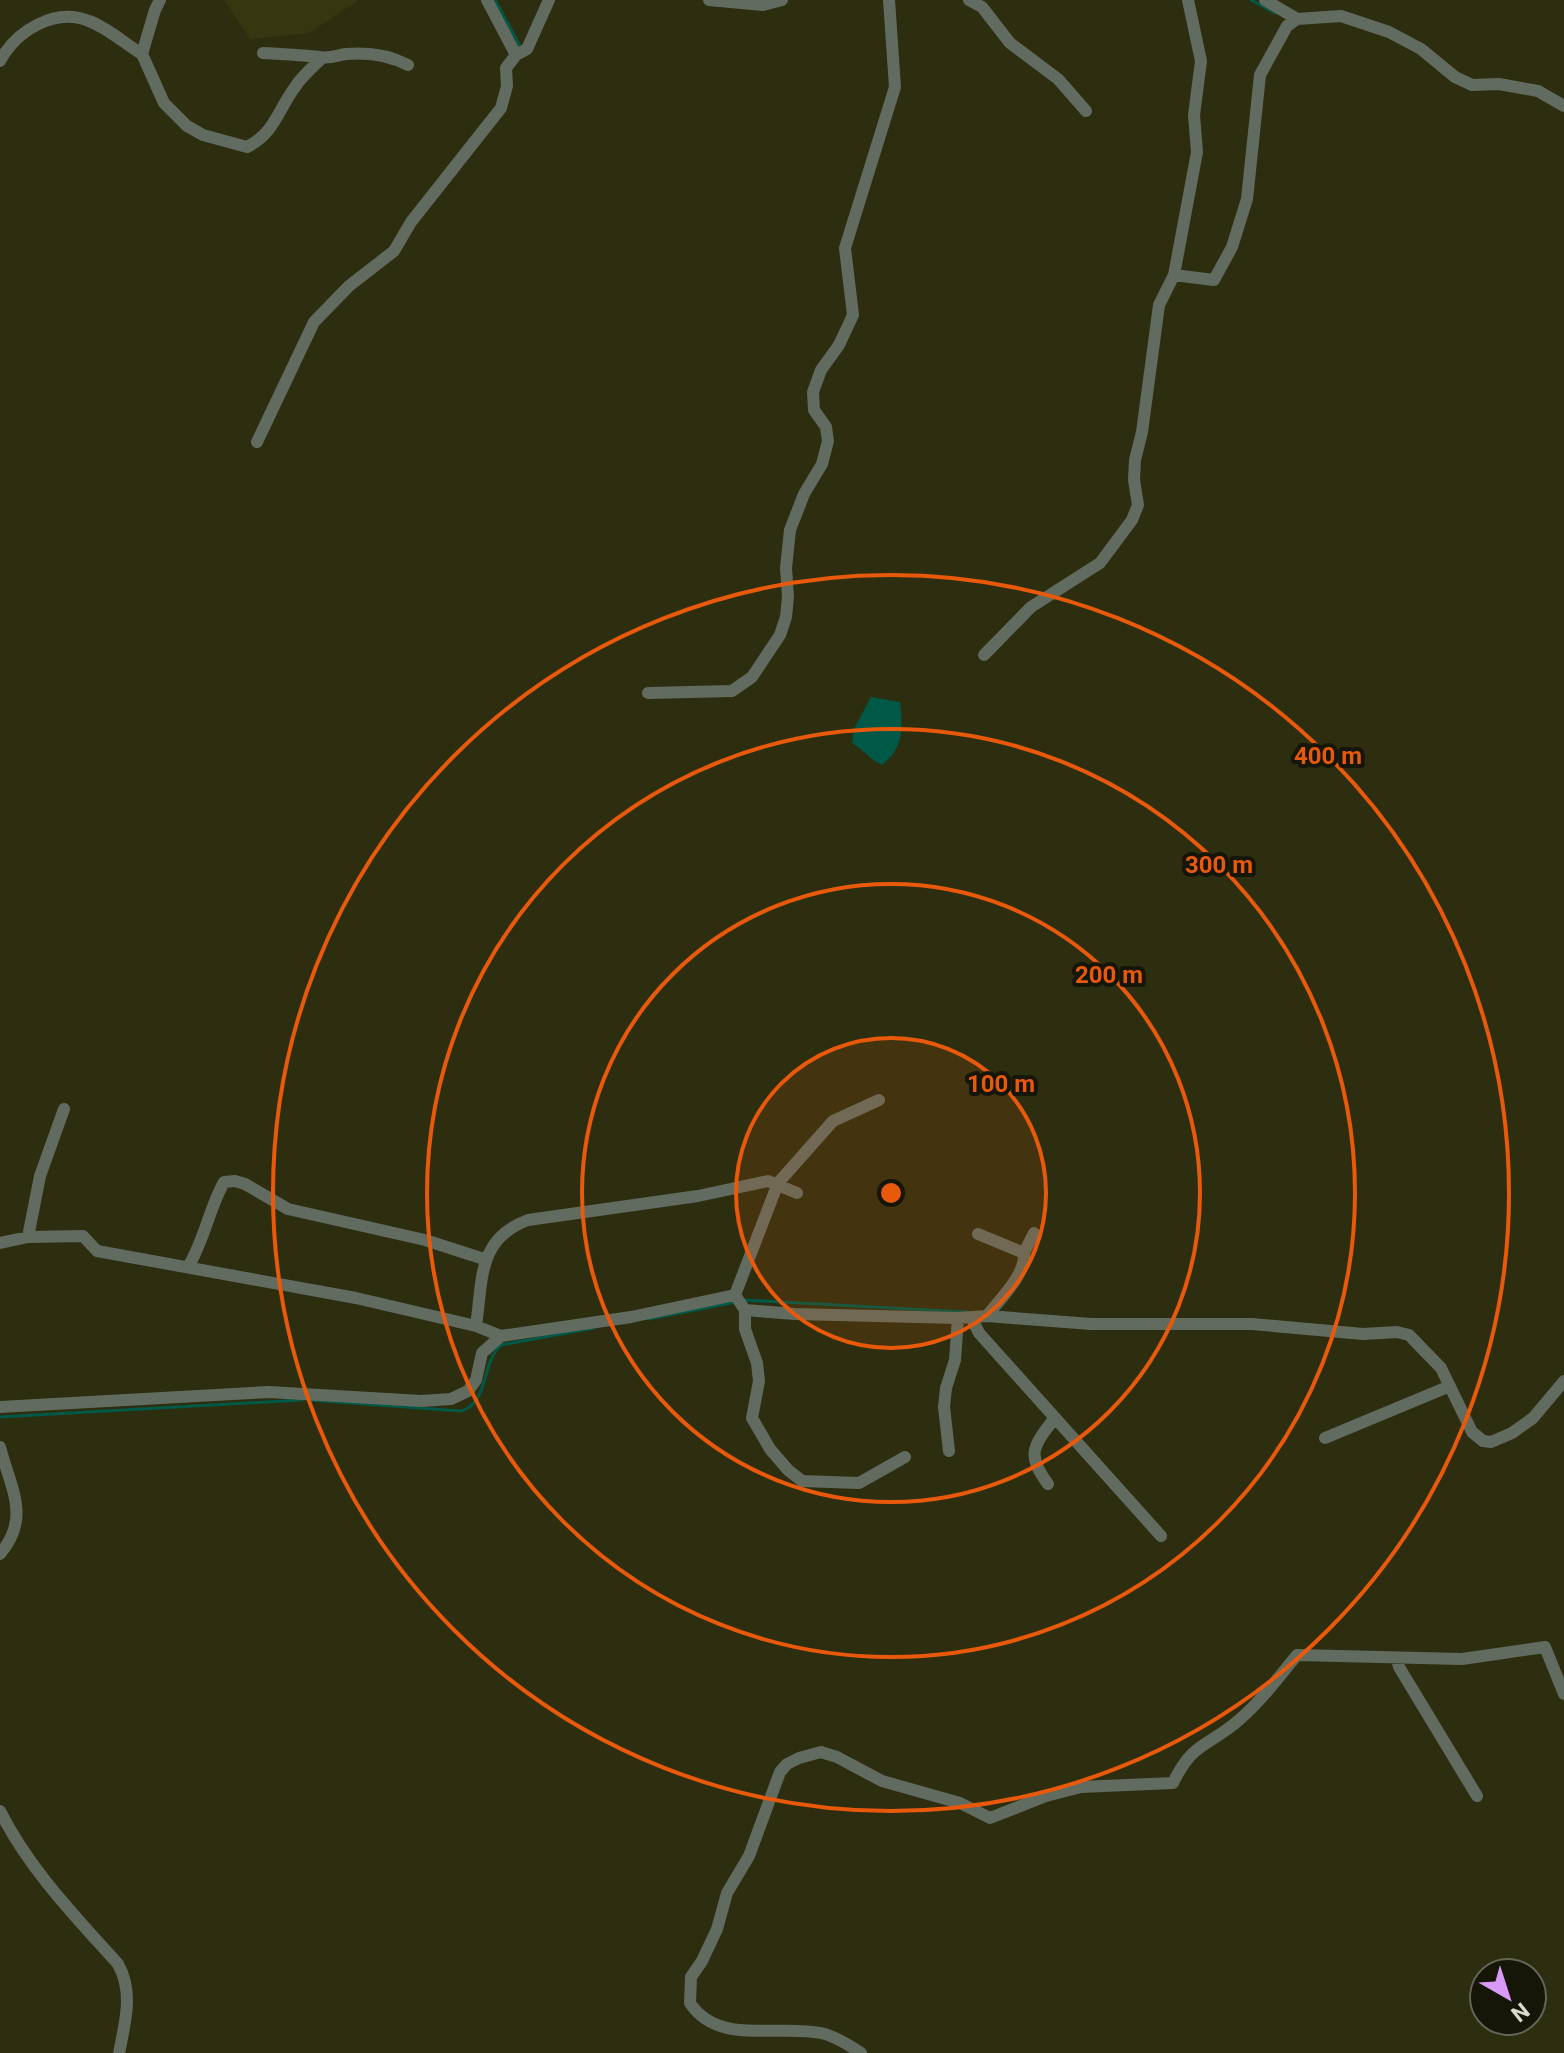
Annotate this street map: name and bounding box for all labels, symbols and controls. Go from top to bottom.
text: 400 m [1294,742,1362,770]
text: 300 m [1185,851,1253,879]
text: 200 m [1075,961,1143,989]
text: 100 m [967,1070,1035,1098]
centre of rings [877,1179,905,1207]
north arrow [1468,1957,1548,2037]
text: N [1506,1998,1534,2027]

